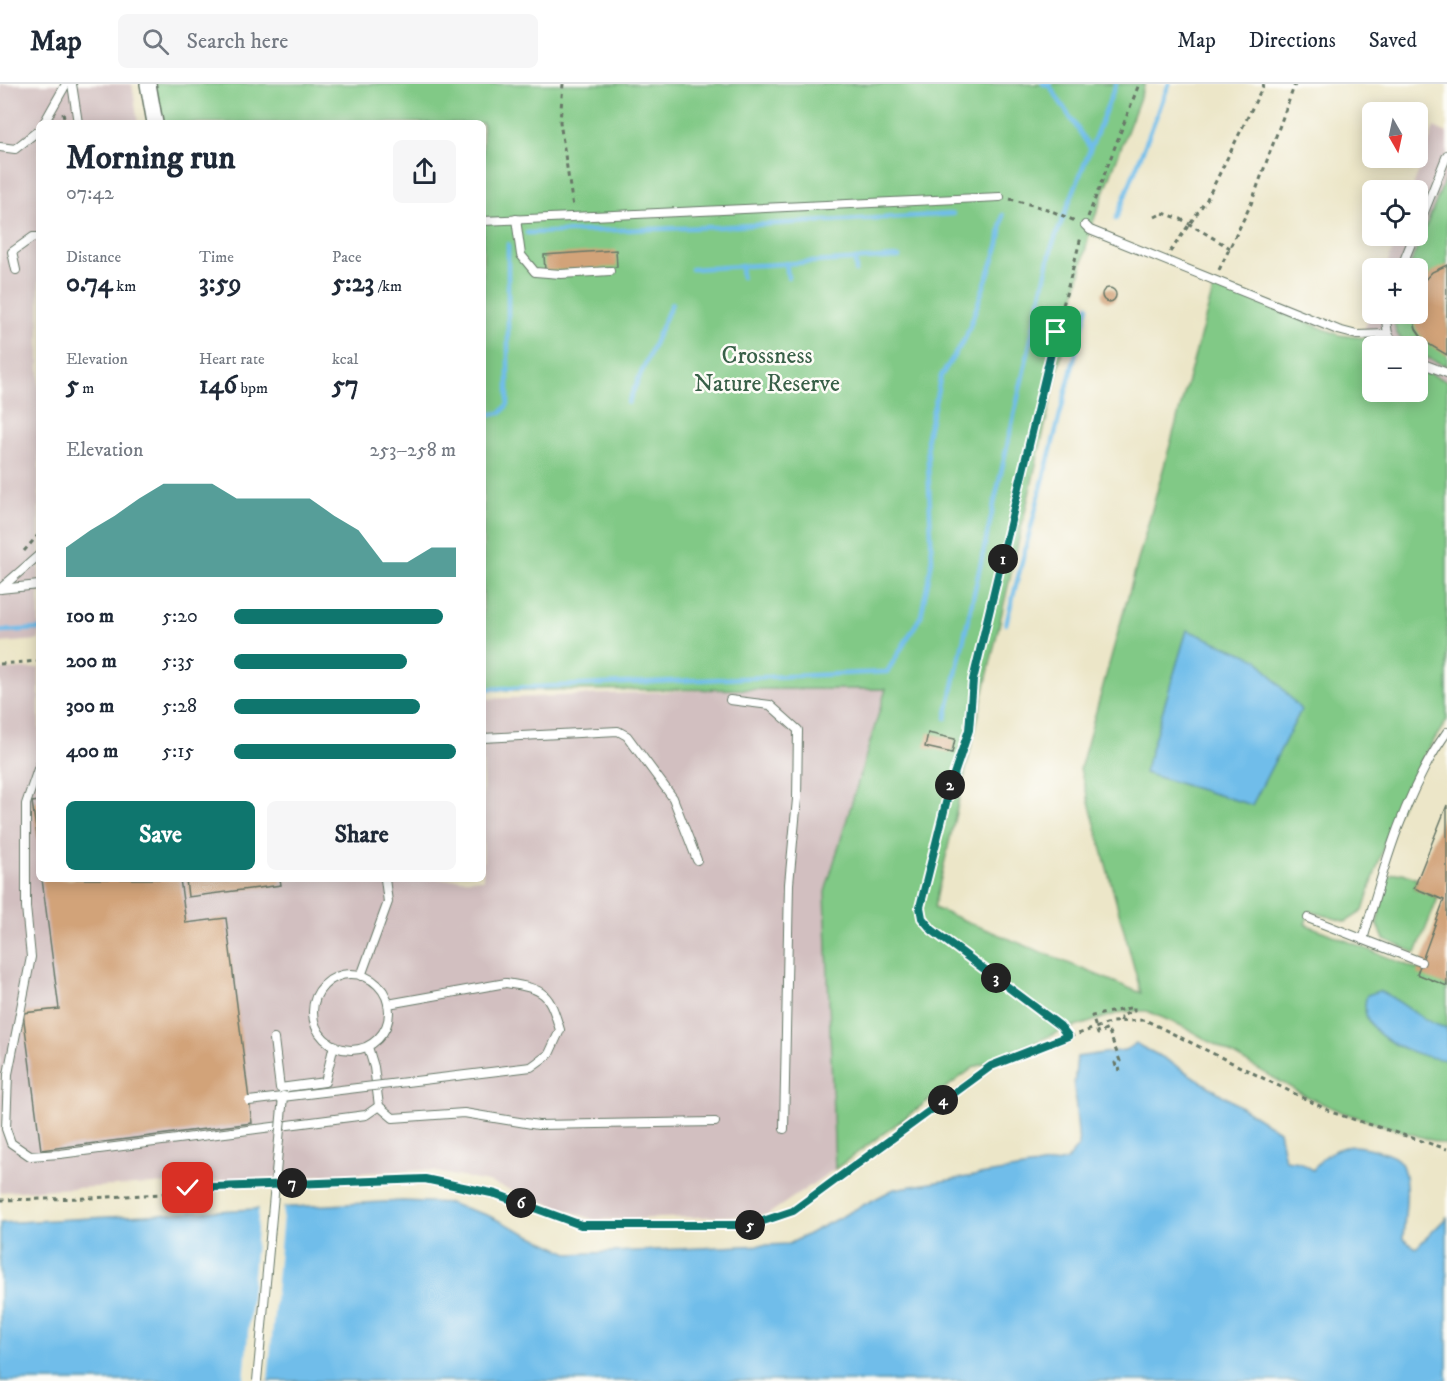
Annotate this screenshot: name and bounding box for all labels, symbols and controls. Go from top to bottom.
search box [118,14,538,68]
text: Map [30,24,82,59]
icon: search [139,25,172,58]
text: Search here [187,28,288,55]
text: Map [1177,28,1216,54]
text: Directions [1249,28,1336,54]
text: Saved [1369,28,1417,54]
north arrow [1362,102,1428,168]
map controls [1362,102,1428,402]
text: Morning run [66,138,235,179]
button: share [393,140,456,203]
button: locate [1362,180,1428,246]
text: 07:42 [66,181,114,206]
text: Distance [66,247,121,267]
text: Time [199,247,234,267]
text: Pace [332,247,362,267]
button: + [1362,258,1428,324]
text: 0.74 [66,267,113,300]
text: 3:59 [199,267,241,300]
text: 5:23 [332,267,374,300]
text: km [113,276,136,296]
text: /km [374,276,402,296]
pin [1030,306,1081,357]
icon: arrive [1039,315,1072,348]
button: − [1362,336,1428,402]
park label: Crossness Nature Reserve [694,341,840,399]
text: Elevation [66,349,128,369]
text: Heart rate [199,349,265,369]
text: kcal [332,349,358,369]
text: 5 [66,369,79,402]
text: 146 [199,369,237,402]
text: 57 [332,369,359,402]
text: m [79,378,94,398]
text: bpm [237,378,268,398]
text: Elevation [66,438,143,463]
text: 253–258 m [369,438,456,463]
pin: 1 [988,544,1018,574]
text: 1 [1000,549,1006,569]
text: 100 m [66,604,114,629]
text: 5:20 [162,604,198,629]
text: 200 m [66,649,117,674]
text: 5:35 [162,649,195,674]
text: 300 m [66,694,114,719]
text: 5:28 [162,694,197,719]
text: 400 m [66,739,118,764]
text: 5:15 [162,739,194,764]
pin: 2 [935,770,965,800]
text: 2 [946,775,954,795]
button: Save [66,801,255,870]
button: Share [267,801,456,870]
pin: 3 [981,963,1011,993]
text: 3 [993,968,999,988]
pin: 4 [928,1085,958,1115]
text: 4 [938,1090,948,1110]
pin [162,1162,213,1213]
pin: 7 [277,1168,307,1198]
icon: check [171,1171,204,1204]
text: 7 [288,1173,296,1193]
pin: 6 [506,1188,536,1218]
text: 6 [517,1193,525,1213]
pin: 5 [735,1210,765,1240]
text: 5 [746,1215,754,1235]

